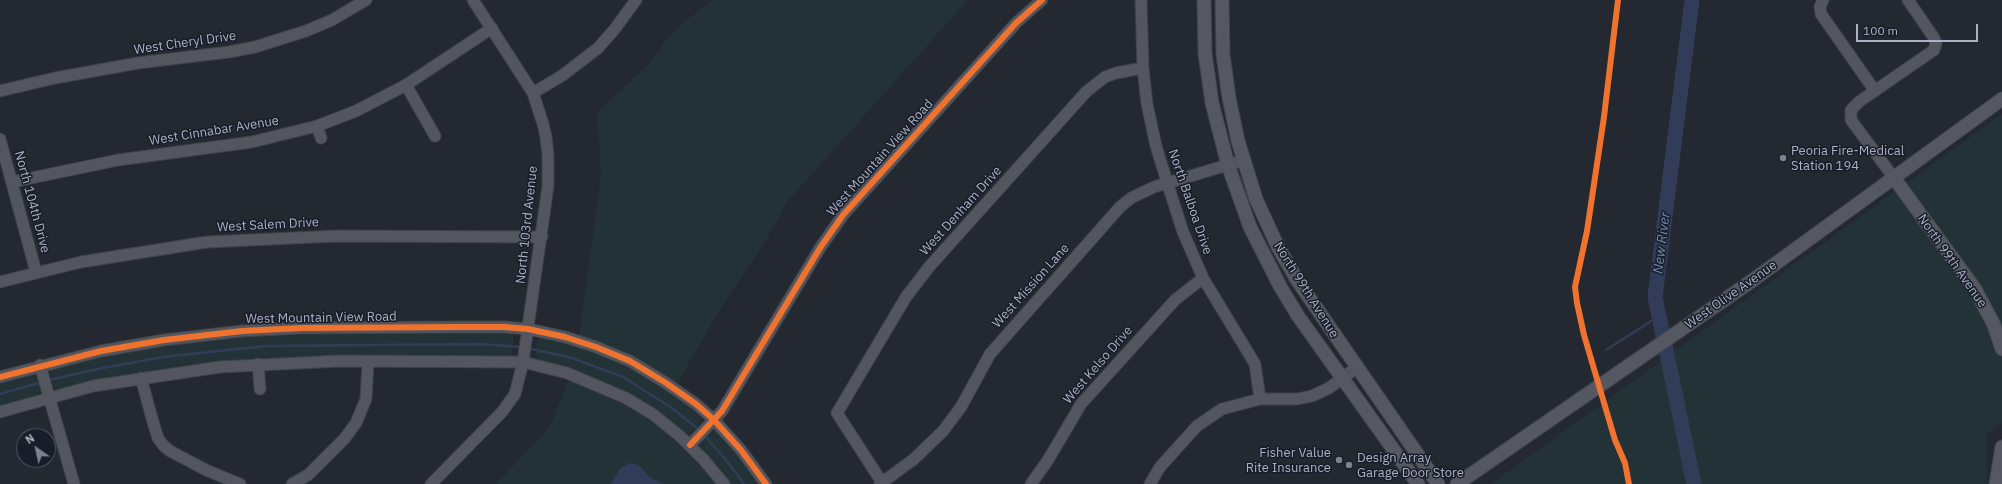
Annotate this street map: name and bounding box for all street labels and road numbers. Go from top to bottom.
street label: West Cheryl Drive [133,28,237,58]
street label: West Mountain View Road [824,97,936,219]
street label: West Cinnabar Avenue [148,113,280,149]
street label: North Balboa Drive [1165,147,1215,257]
street label: North 104th Drive [11,149,53,255]
street label: West Denham Drive [917,163,1005,259]
street label: North 103rd Avenue [513,165,541,285]
street label: North 99th Avenue [1914,211,1990,311]
street label: West Salem Drive [217,215,319,235]
street label: North 99th Avenue [1270,239,1342,341]
street label: West Mission Lane [989,241,1073,331]
street label: West Olive Avenue [1682,258,1780,332]
street label: West Mountain View Road [245,309,397,327]
street label: West Kelso Drive [1060,323,1136,407]

